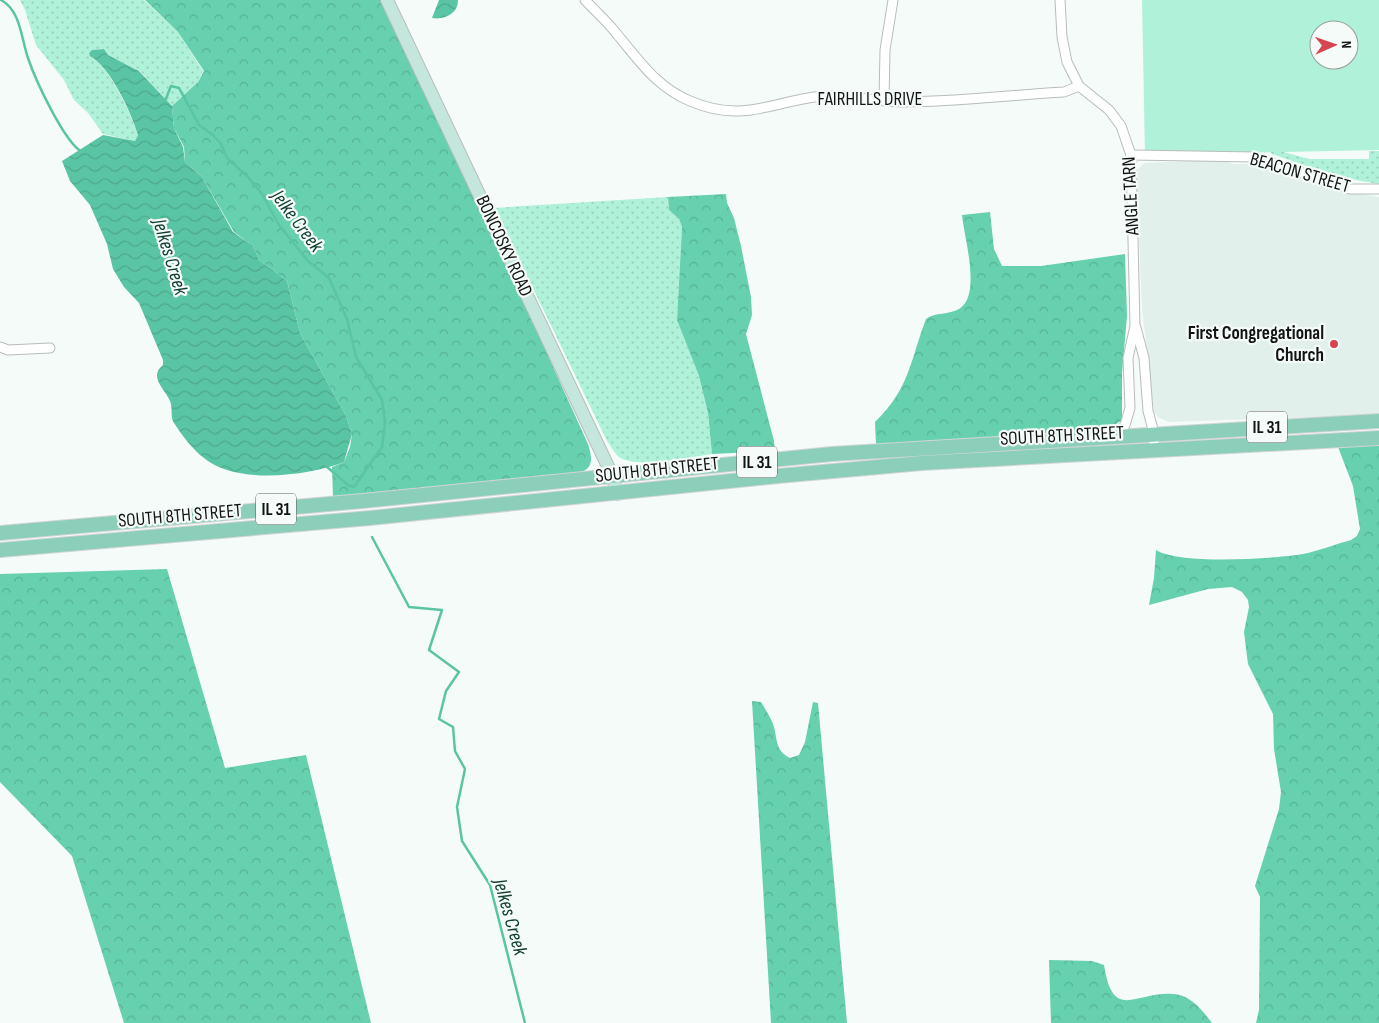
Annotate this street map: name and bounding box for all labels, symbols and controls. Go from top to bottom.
north arrow [1309,20,1359,70]
text: N [1338,41,1355,49]
street label: FAIRHILLS DRIVE [818,88,922,111]
street label: BEACON STREET [1247,148,1353,198]
street label: ANGLE TARN [1117,156,1145,237]
water label: Jelke Creek [265,184,328,257]
street label: BONCOSKY ROAD [471,192,537,300]
water label: Jelkes Creek [147,215,193,299]
place label: First Congregational Church [1188,322,1324,367]
marker: First Congregational Church [1328,338,1340,350]
road number: IL 31 [1247,412,1287,442]
street label: SOUTH 8TH STREET [1000,421,1125,451]
road number: IL 31 [737,447,777,478]
street label: SOUTH 8TH STREET [594,452,720,488]
road number: IL 31 [256,494,296,524]
street label: SOUTH 8TH STREET [117,499,243,533]
water label: Jelkes Creek [487,875,532,959]

